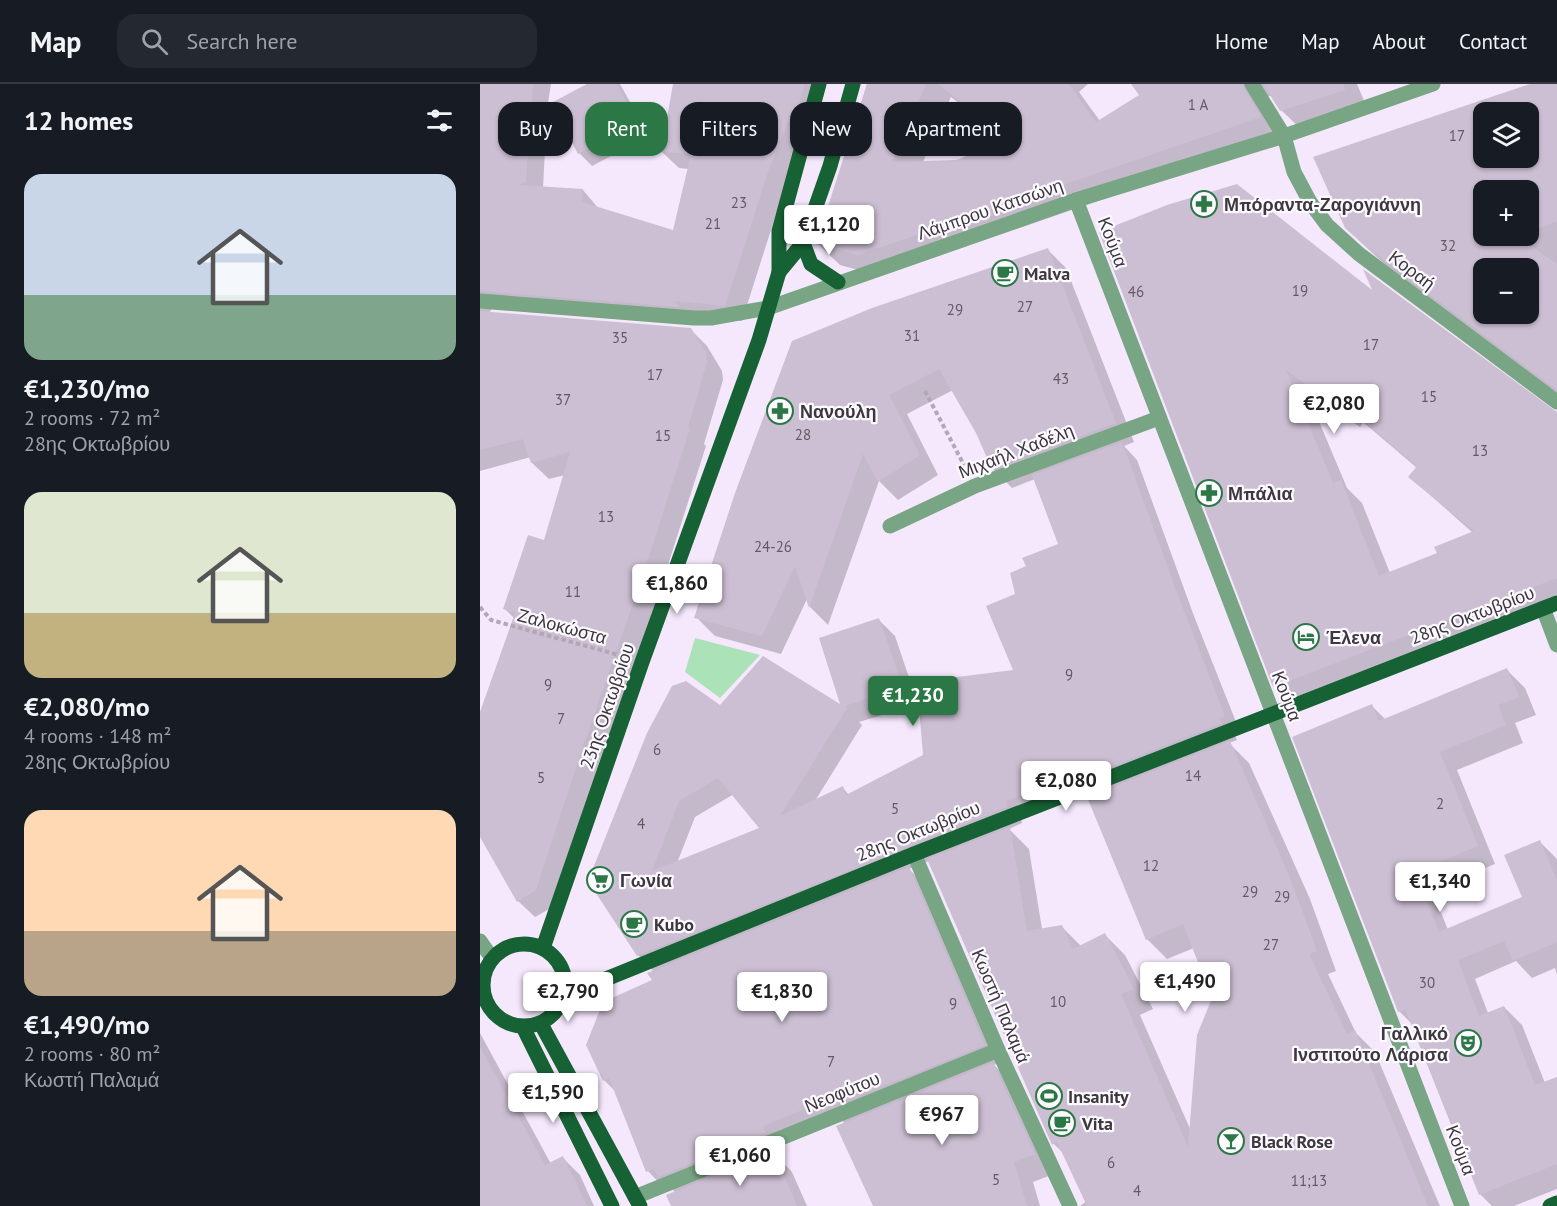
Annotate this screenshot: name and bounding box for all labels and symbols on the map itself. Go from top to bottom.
house number: 1 A [1188,95,1208,114]
house number: 17 [1449,126,1465,145]
street label: Λάμπρου Κατσώνη [914,173,1066,245]
pharmacy icon: Μπόραντα-Ζαρογιάννη [1189,189,1219,219]
house number: 23 [731,193,747,212]
place label: Μπόραντα-Ζαρογιάννη [1224,193,1421,216]
pin: €1,120 [780,205,878,256]
house number: 21 [705,214,721,233]
street label: Κούμα [1093,214,1133,270]
house number: 32 [1440,236,1456,255]
street label: Κοραή [1384,245,1440,295]
cafe icon: Malva [990,258,1020,288]
place label: Malva [1024,262,1070,285]
house number: 19 [1292,281,1308,300]
house number: 46 [1128,282,1144,301]
house number: 27 [1017,297,1033,316]
house number: 29 [947,300,963,319]
house number: 31 [904,326,920,345]
house number: 35 [612,328,628,347]
house number: 17 [1363,335,1379,354]
house number: 17 [647,365,663,384]
house number: 43 [1053,369,1069,388]
pin: €2,080 [1285,384,1383,435]
house number: 15 [1421,387,1437,406]
house number: 37 [555,390,571,409]
pharmacy icon: Νανούλη [765,396,795,426]
place label: Νανούλη [800,400,877,423]
street label: Μιχαήλ Χαδέλη [955,418,1077,484]
house number: 28 [795,425,811,444]
house number: 15 [655,426,671,445]
house number: 13 [1472,441,1488,460]
pharmacy icon: Μπάλια [1194,478,1224,508]
place label: Μπάλια [1228,482,1293,505]
house number: 13 [598,507,614,526]
house number: 24-26 [754,537,792,556]
pin: €1,860 [628,564,726,615]
street label: 28ης Οκτωβρίου [1407,581,1537,649]
house number: 11 [565,582,581,601]
street label: Ζαλοκώστα [515,603,609,649]
hotel icon: Έλενα [1291,622,1321,652]
place label: Έλενα [1326,626,1381,649]
street label: 23ης Οκτωβρίου [575,640,639,772]
house number: 9 [1065,665,1073,684]
street label: Κούμα [1267,668,1307,724]
house number: 9 [544,675,552,694]
pin: €1,230 [864,676,962,727]
house number: 7 [557,709,565,728]
house number: 6 [653,740,661,759]
pin: €2,080 [1017,761,1115,812]
house number: 14 [1185,766,1201,785]
house number: 5 [537,768,545,787]
house number: 2 [1436,794,1444,813]
street label: 28ης Οκτωβρίου [853,796,983,866]
house number: 5 [891,799,899,818]
house number: 4 [637,814,645,833]
house number: 12 [1143,856,1159,875]
pin: €1,340 [1391,862,1489,913]
supermarket icon: Γωνία [585,865,615,895]
place label: Γωνία [620,869,672,892]
house number: 29 [1242,882,1258,901]
house number: 29 [1274,887,1290,906]
cafe icon: Kubo [619,909,649,939]
place label: Kubo [654,913,694,936]
house number: 27 [1263,935,1279,954]
street label: Κωστή Παλαμά [967,945,1035,1067]
pin: €1,490 [1136,962,1234,1013]
pin: €2,790 [519,972,617,1023]
pin: €1,830 [733,972,831,1023]
house number: 30 [1419,973,1435,992]
house number: 10 [1050,992,1066,1011]
house number: 9 [949,994,957,1013]
place label: Γαλλικό Ινστιτούτο Λάρισα [1293,1022,1448,1066]
theatre icon: Γαλλικό Ινστιτούτο Λάρισα [1453,1028,1483,1058]
house number: 7 [827,1052,835,1071]
street label: Νεοφύτου [801,1066,883,1118]
pin: €1,590 [504,1073,602,1124]
sports icon: Insanity [1034,1081,1064,1111]
place label: Insanity [1068,1085,1129,1108]
pin: €967 [906,1095,978,1146]
cafe icon: Vita [1047,1108,1077,1138]
place label: Vita [1081,1112,1113,1135]
street label: Κούμα [1441,1122,1481,1178]
bar icon: Black Rose [1216,1126,1246,1156]
place label: Black Rose [1251,1130,1333,1153]
pin: €1,060 [691,1136,789,1187]
house number: 6 [1107,1153,1115,1172]
house number: 5 [992,1170,1000,1189]
house number: 11;13 [1291,1171,1327,1190]
house number: 4 [1133,1181,1141,1200]

